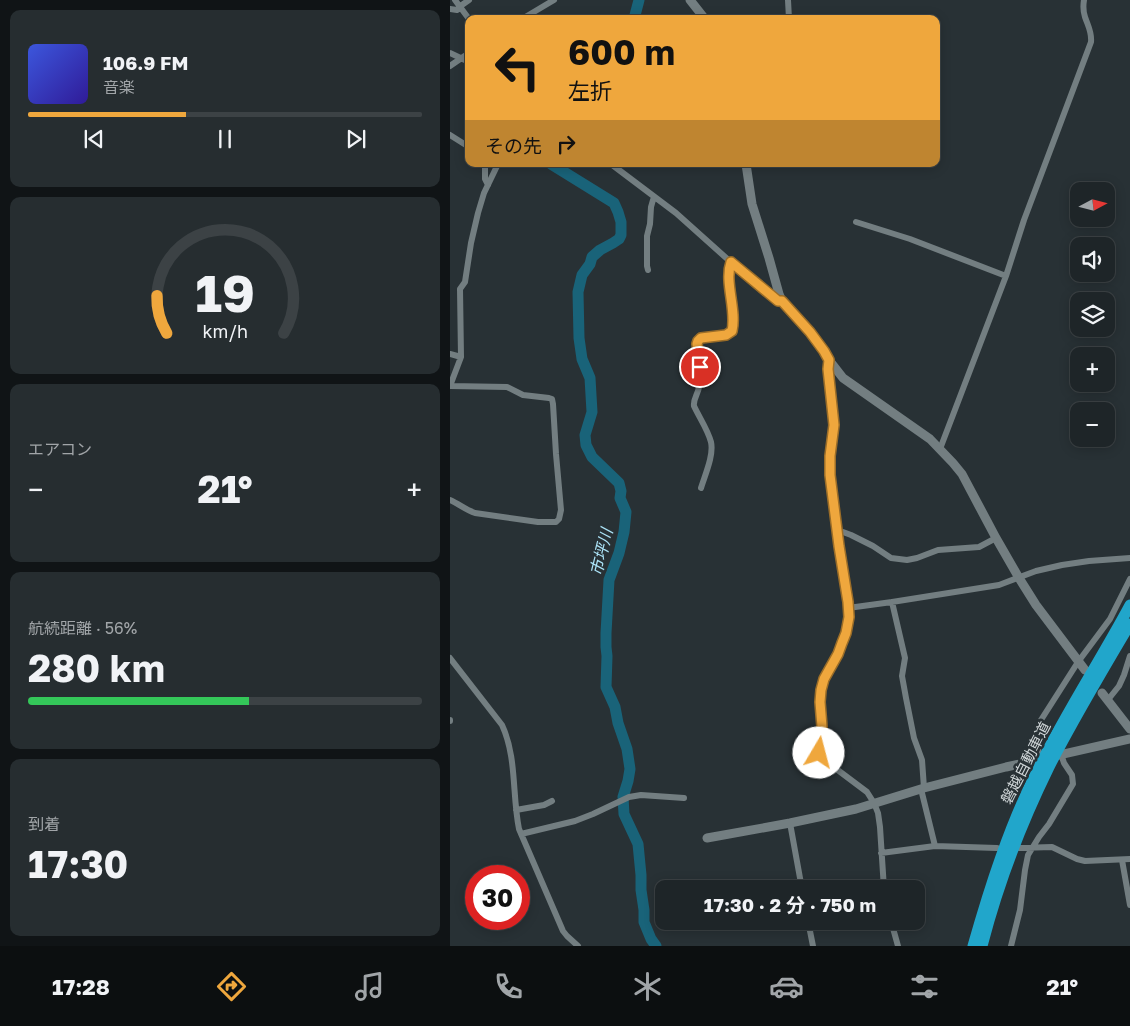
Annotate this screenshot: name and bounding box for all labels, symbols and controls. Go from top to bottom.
text: 600 m [568,31,675,73]
icon: left [485,35,550,100]
text: 106.9 FM [103,51,188,74]
text: 音楽 [103,77,135,97]
text: 左折 [568,77,612,104]
icon: previous [80,125,108,153]
icon: pause [211,125,239,153]
icon: next [342,125,370,153]
icon: right [552,130,580,158]
text: その先 [485,134,542,157]
north arrow [1070,182,1115,228]
map controls [1070,182,1115,447]
button: sound [1070,237,1115,282]
text: 19 [195,261,255,323]
button: layers [1070,292,1115,337]
text: km/h [202,320,248,342]
pin [679,346,721,388]
button: + [1070,347,1115,392]
icon: arrive [686,353,714,381]
button: − [1070,402,1115,447]
text: エアコン [28,439,92,459]
text: 21° [198,466,253,511]
text: − [28,473,43,506]
text: + [407,473,422,506]
water label: 市坪川 [585,524,617,578]
text: 航続距離 · 56% [28,618,137,638]
text: 280 km [28,645,165,690]
street label: 磐越自動車道 [997,718,1054,807]
position arrow [792,726,844,778]
text: 到着 [28,814,60,834]
text: 17:30 [28,841,128,886]
speed limit sign: 30 [465,865,530,930]
text: 17:30 · 2 分 · 750 m [704,893,876,916]
icon: directions [214,969,249,1004]
icon: music [352,969,387,1004]
icon: phone [491,969,526,1004]
icon: climate [630,969,665,1004]
icon: car [769,969,804,1004]
icon: filters [907,969,942,1004]
text: 17:28 [52,973,110,1000]
text: 21° [1046,973,1078,1000]

